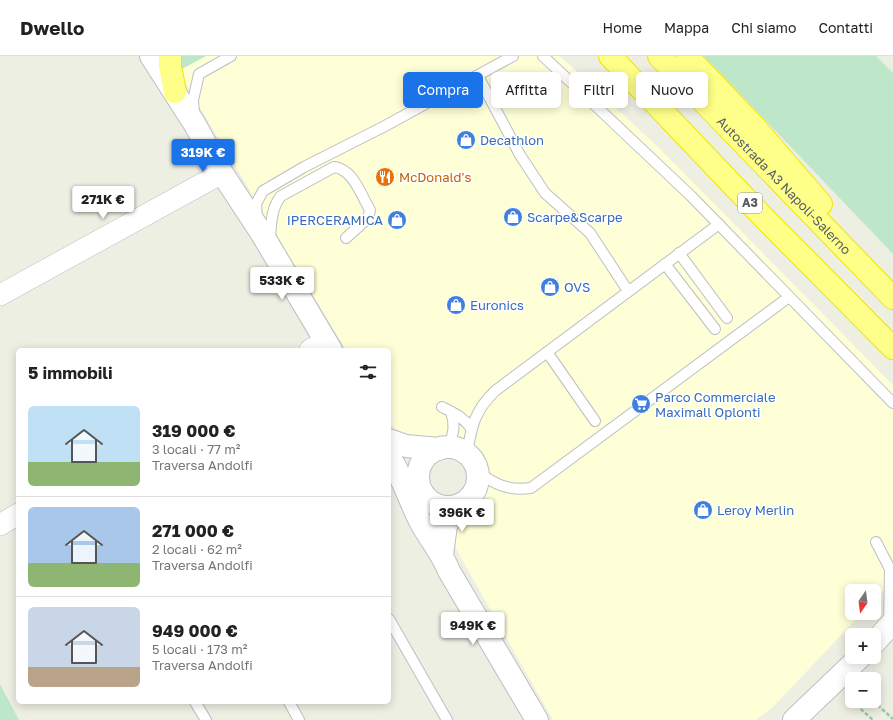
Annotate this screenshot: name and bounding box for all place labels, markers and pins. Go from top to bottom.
shop icon: Decathlon [455,129,477,151]
place label: Decathlon [480,132,544,148]
pin: 319K € [170,139,236,173]
restaurant icon: McDonald's [374,166,396,188]
place label: McDonald's [399,169,471,185]
pin: 271K € [70,186,136,220]
shop icon: Scarpe&Scarpe [502,206,524,228]
shop icon: IPERCERAMICA [386,209,408,231]
place label: Scarpe&Scarpe [527,209,622,225]
place label: IPERCERAMICA [287,212,383,228]
pin: 533K € [249,267,315,301]
shop icon: OVS [539,276,561,298]
place label: OVS [564,279,590,295]
shop icon: Euronics [445,294,467,316]
place label: Euronics [470,297,524,313]
place label: Parco Commerciale Maximall Oplonti [655,389,775,420]
supermarket icon: Parco Commerciale Maximall Oplonti [630,393,652,415]
pin: 396K € [429,499,495,533]
shop icon: Leroy Merlin [692,499,714,521]
place label: Leroy Merlin [717,502,794,518]
pin: 949K € [440,612,506,646]

